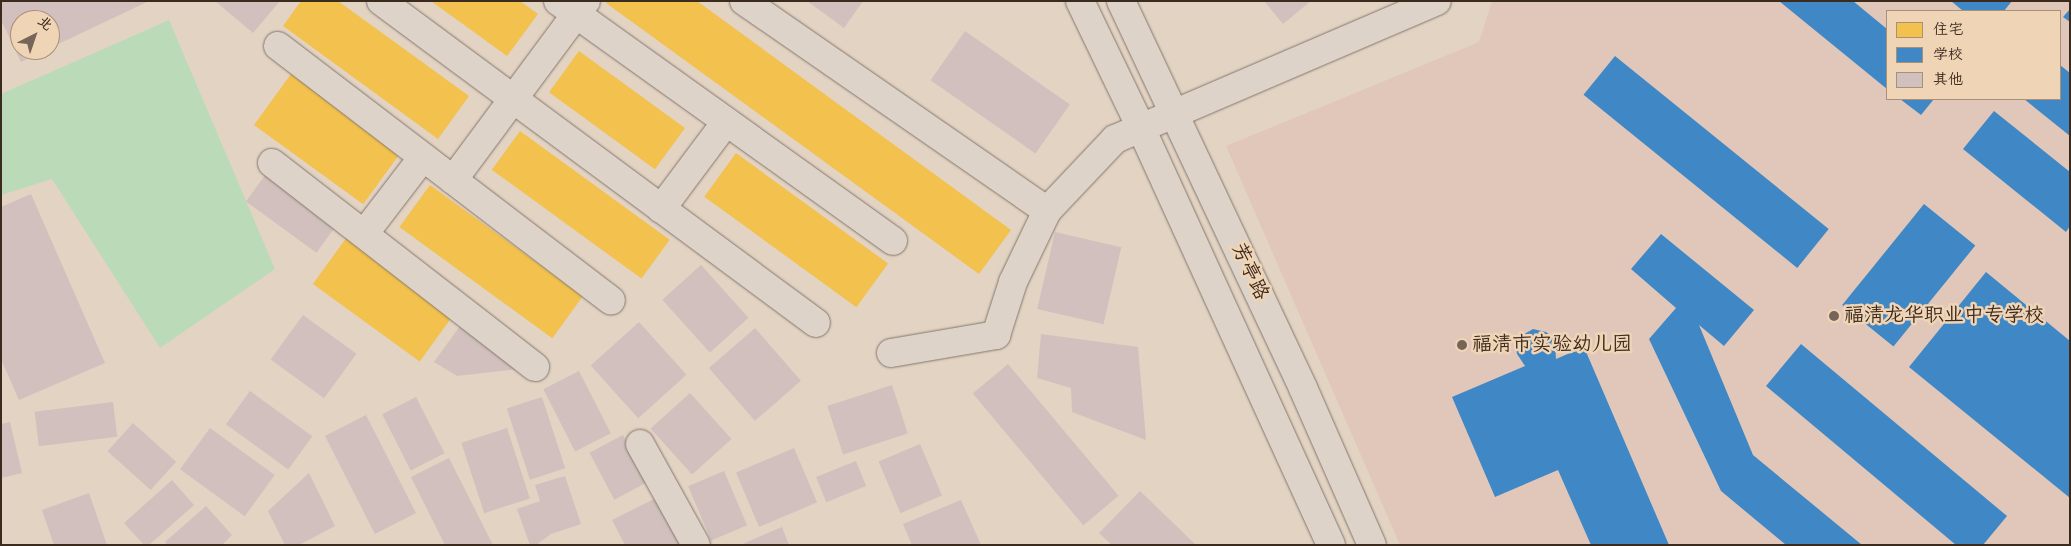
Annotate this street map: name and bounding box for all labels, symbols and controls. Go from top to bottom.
north arrow [10,10,60,60]
legend [1886,10,2061,100]
text: 北 [32,12,57,37]
text: 住宅 [1933,19,1963,41]
text: 学校 [1933,44,1963,66]
text: 其他 [1933,69,1963,91]
street label: 芳亭路 [1225,240,1273,304]
place label: 福清龙华职业中专学校 [1844,304,2044,328]
marker: 福清龙华职业中专学校 [1828,310,1840,322]
place label: 福清市实验幼儿园 [1472,333,1632,357]
marker: 福清市实验幼儿园 [1456,339,1468,351]

